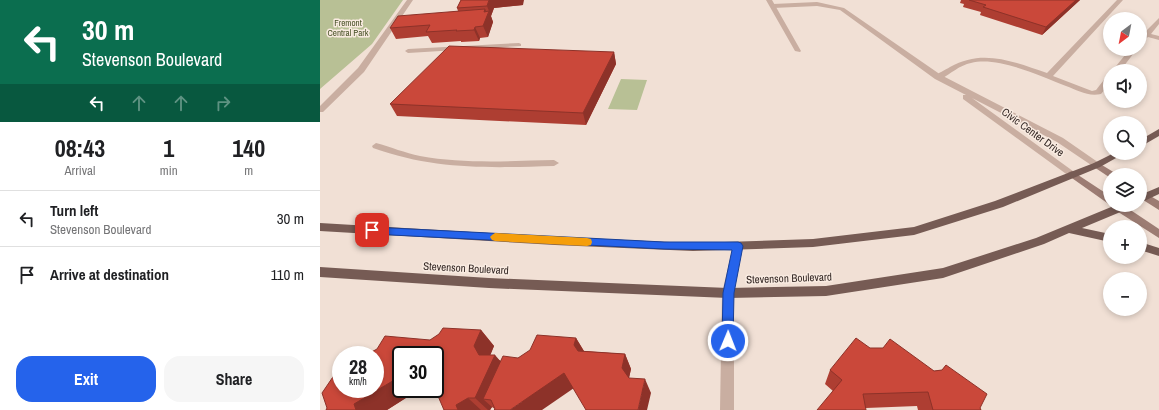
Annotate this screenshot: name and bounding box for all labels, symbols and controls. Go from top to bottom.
text: 30 m [82,11,134,49]
north arrow [1103,12,1147,56]
map controls [1103,12,1147,316]
icon: left [16,16,68,68]
park label: Fremont Central Park [327,17,369,39]
text: Stevenson Boulevard [82,47,222,72]
button: sound [1103,64,1147,108]
icon: left [86,92,108,114]
icon: ahead [128,92,150,114]
icon: ahead [170,92,192,114]
icon: right [212,92,234,114]
street label: Civic Center Drive [999,105,1067,159]
button: search [1103,116,1147,160]
text: 08:43 [55,132,105,164]
text: 1 [163,132,174,164]
text: 140 [232,132,265,164]
text: Arrival [65,162,95,179]
text: min [160,162,178,179]
text: m [244,162,253,179]
button: layers [1103,168,1147,212]
text: Turn left [50,200,98,221]
icon: left [16,208,38,230]
text: 30 m [277,208,304,229]
pin [355,213,389,247]
icon: arrive [361,219,383,241]
button: + [1103,220,1147,264]
text: Stevenson Boulevard [50,221,151,238]
street label: Stevenson Boulevard [423,259,509,277]
icon: arrive [16,264,38,286]
text: Arrive at destination [50,264,169,285]
text: 110 m [271,264,304,285]
street label: Stevenson Boulevard [746,270,832,286]
button: − [1103,272,1147,316]
position arrow [707,320,749,362]
speed limit sign: 30 [392,346,444,398]
text: 28 [349,353,367,380]
button: Exit [16,356,156,402]
button: Share [164,356,304,402]
text: km/h [349,375,367,388]

